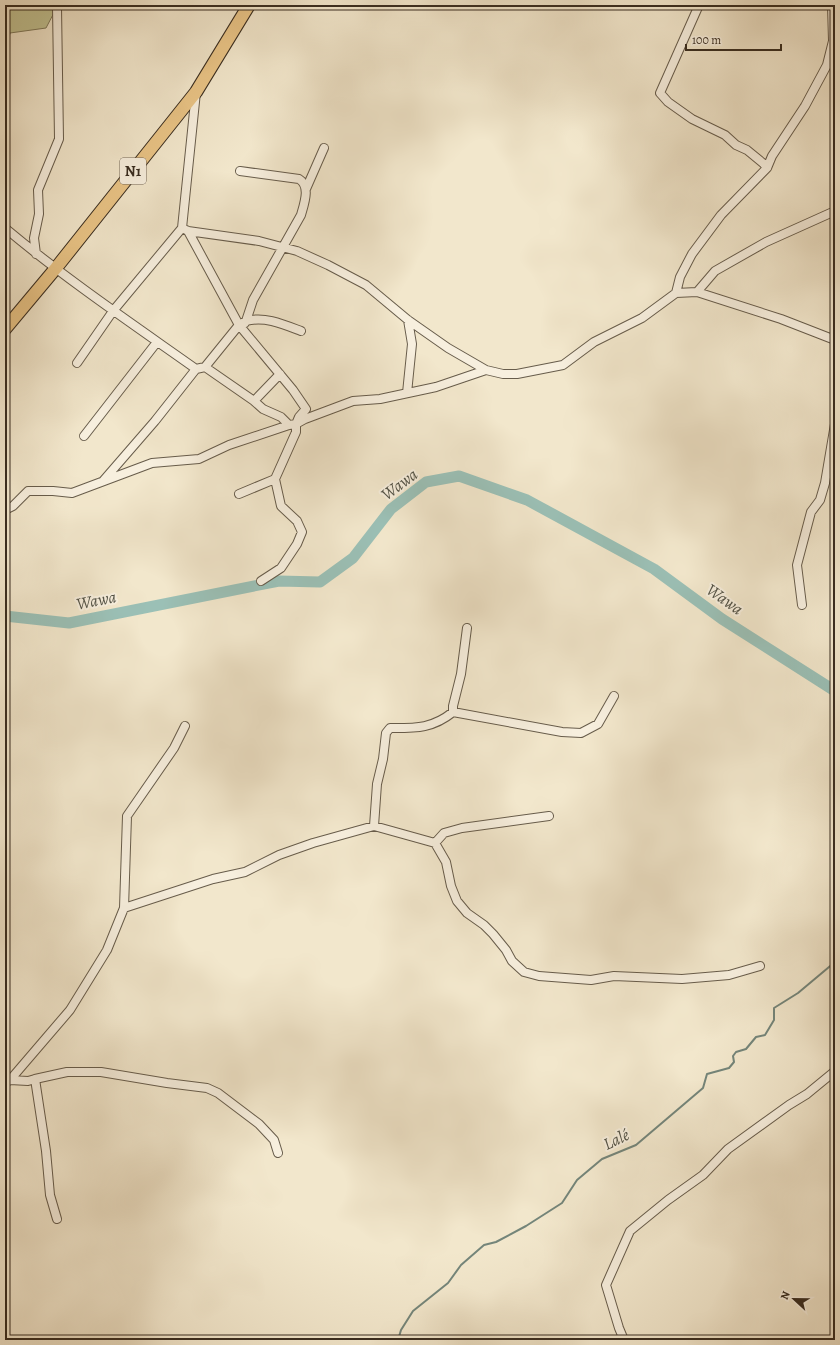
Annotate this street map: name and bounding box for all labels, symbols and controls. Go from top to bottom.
scale bar [686,26,781,52]
text: 100 m [692,32,721,48]
road number: N1 [120,158,146,184]
water label: Wawa [376,463,422,506]
water label: Wawa [702,578,748,620]
water label: Wawa [74,585,118,616]
water label: Lalé [599,1123,633,1156]
north arrow [774,1279,814,1319]
text: N [777,1289,794,1302]

